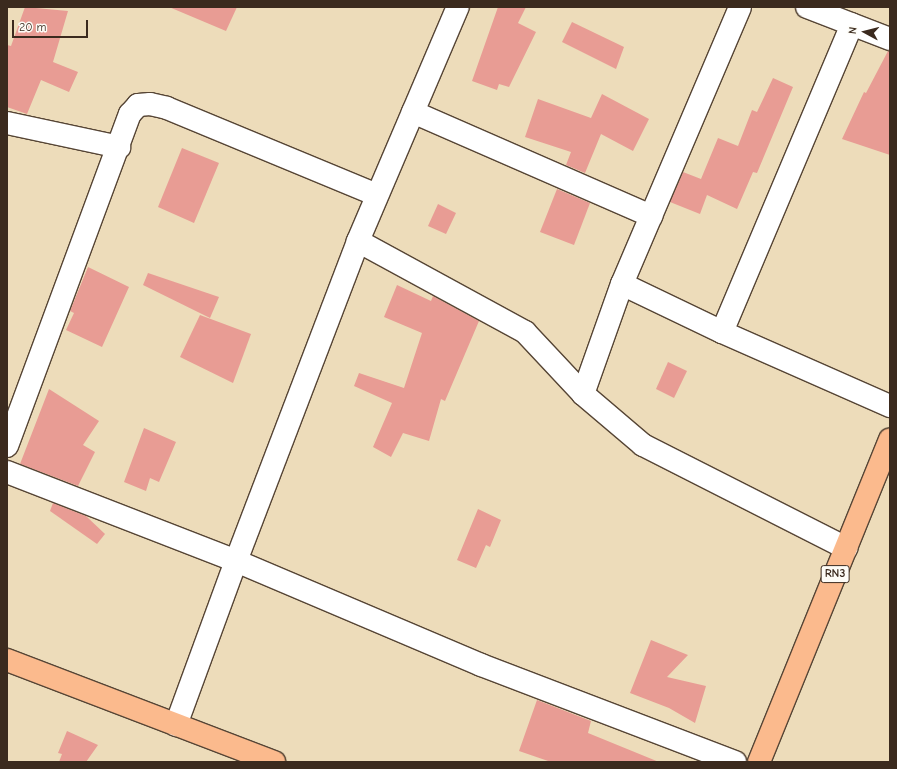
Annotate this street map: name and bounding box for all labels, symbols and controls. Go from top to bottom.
scale bar [14,12,90,38]
north arrow [845,12,885,52]
text: 20 m [19,20,47,34]
text: N [846,26,859,35]
road number: RN3 [820,564,850,584]

